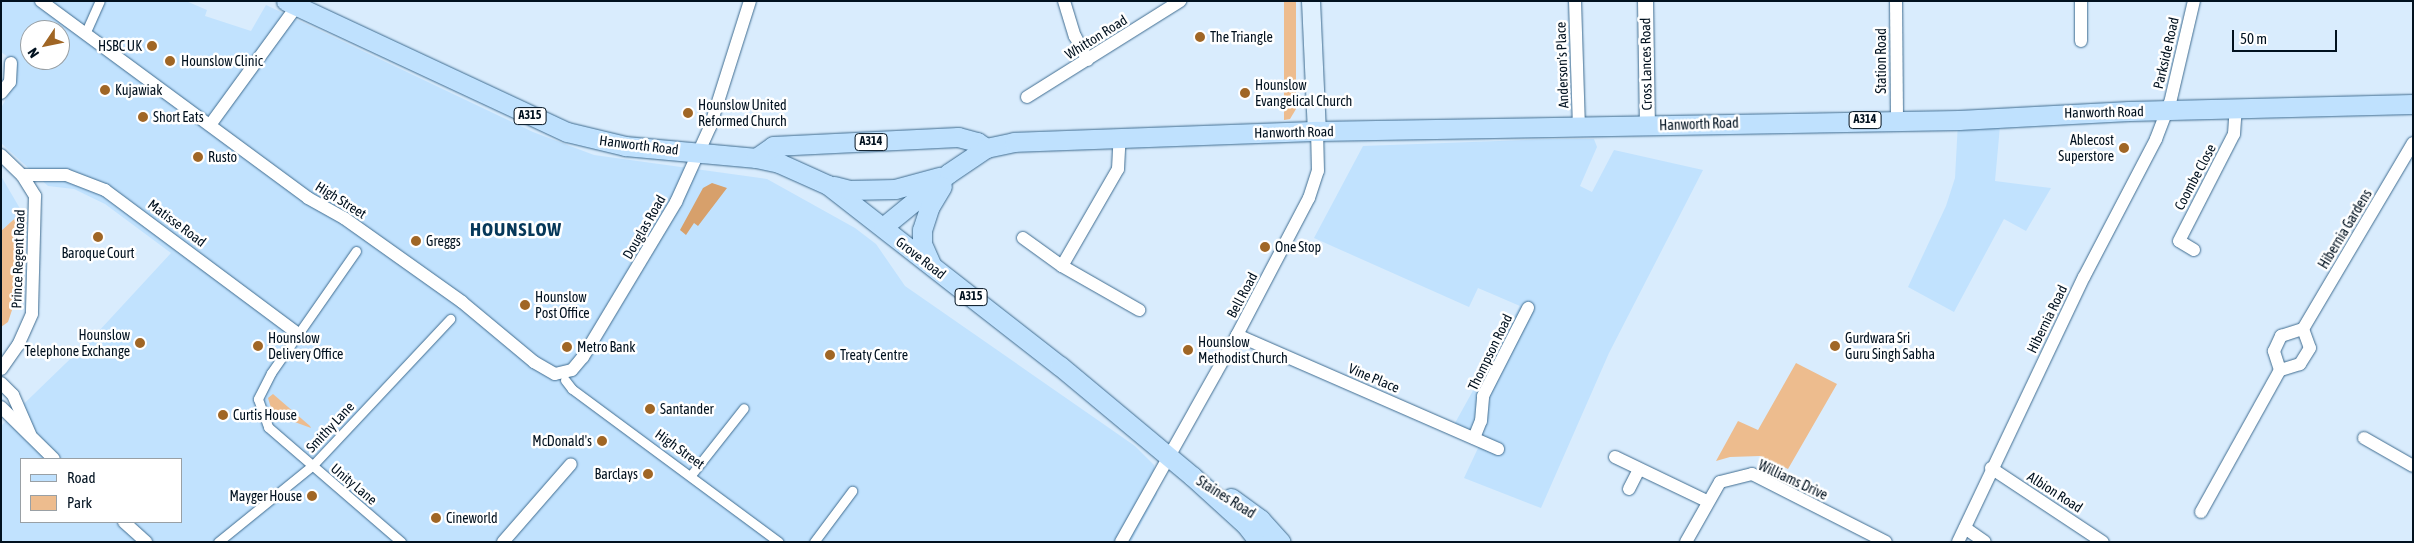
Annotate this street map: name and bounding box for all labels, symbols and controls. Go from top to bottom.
street label: Whitton Road [1062,11,1130,63]
street label: Parkside Road [2150,15,2182,91]
street label: Cross Lances Road [1637,18,1655,110]
north arrow [20,20,70,70]
scale bar [2234,20,2339,52]
street label: Anderson's Place [1552,21,1572,109]
street label: Station Road [1873,28,1889,94]
place label: The Triangle [1210,29,1273,45]
text: 50 m [2240,30,2267,47]
marker: The Triangle [1194,31,1206,43]
place label: HSBC UK [98,38,142,54]
marker: HSBC UK [146,40,158,52]
text: N [24,45,42,61]
place label: Hounslow Clinic [181,53,263,69]
marker: Hounslow Clinic [163,54,177,68]
place label: Hounslow Evangelical Church [1255,77,1352,110]
place label: Kujawiak [115,82,162,98]
marker: Kujawiak [99,84,111,96]
marker: Hounslow Evangelical Church [1239,87,1251,99]
place label: Hounslow United Reformed Church [698,97,787,130]
street label: Hanworth Road [2064,103,2144,121]
road number: A315 [512,106,548,125]
marker: Hounslow United Reformed Church [682,107,694,119]
place label: Short Eats [153,109,204,125]
road number: A314 [1848,110,1882,130]
marker: Short Eats [137,111,149,123]
street label: Hanworth Road [1659,114,1739,134]
street label: Hanworth Road [1254,123,1334,141]
street label: Hanworth Road [598,132,680,158]
road number: A314 [854,132,888,152]
place label: Ablecost Superstore [2058,132,2114,164]
street label: Coombe Close [2171,141,2219,213]
marker: Ablecost Superstore [2118,142,2130,154]
place label: Rusto [208,149,237,165]
marker: Rusto [192,151,204,163]
street label: High Street [312,178,370,222]
street label: Hibernia Gardens [2315,186,2375,272]
street label: Douglas Road [619,192,669,262]
street label: Matisse Road [145,196,209,250]
street label: Prince Regent Road [8,209,28,309]
district label: HOUNSLOW [469,219,563,241]
marker: Baroque Court [92,231,104,243]
place label: Greggs [426,233,461,249]
street label: Grove Road [893,233,949,283]
marker: Greggs [410,235,422,247]
place label: One Stop [1275,239,1321,255]
marker: One Stop [1259,241,1271,253]
place label: Baroque Court [61,245,135,261]
street label: Bell Road [1223,269,1261,321]
street label: Hibernia Road [2023,282,2071,356]
road number: A315 [954,288,988,306]
place label: Hounslow Post Office [535,289,590,322]
marker: Hounslow Post Office [519,299,531,311]
street label: Thompson Road [1464,311,1516,393]
place label: Hounslow Telephone Exchange [24,327,130,360]
place label: Hounslow Delivery Office [268,330,343,362]
place label: Gurdwara Sri Guru Singh Sabha [1845,330,1935,362]
place label: Hounslow Methodist Church [1198,334,1288,367]
marker: Hounslow Telephone Exchange [134,337,146,349]
place label: Metro Bank [577,339,635,355]
marker: Hounslow Delivery Office [252,340,264,352]
marker: Gurdwara Sri Guru Singh Sabha [1829,340,1841,352]
marker: Metro Bank [561,341,573,353]
marker: Hounslow Methodist Church [1182,344,1194,356]
place label: Treaty Centre [840,347,908,363]
marker: Treaty Centre [824,349,836,361]
street label: Vine Place [1346,360,1402,396]
street label: Smithy Lane [302,398,358,456]
place label: Santander [660,401,714,417]
marker: Santander [644,403,656,415]
place label: Curtis House [233,407,297,423]
marker: Curtis House [217,409,229,421]
street label: High Street [652,426,708,472]
place label: McDonald's [532,433,592,449]
marker: McDonald's [596,435,608,447]
street label: Williams Drive [1756,457,1830,503]
legend [20,458,182,523]
street label: Unity Lane [328,460,380,508]
place label: Barclays [595,466,638,482]
marker: Barclays [642,468,654,480]
street label: Albion Road [2024,468,2086,516]
text: Road [67,469,96,486]
street label: Staines Road [1193,472,1259,522]
place label: Mayger House [229,488,302,504]
marker: Mayger House [306,490,318,502]
text: Park [67,494,92,511]
place label: Cineworld [446,510,498,526]
marker: Cineworld [430,512,442,524]

